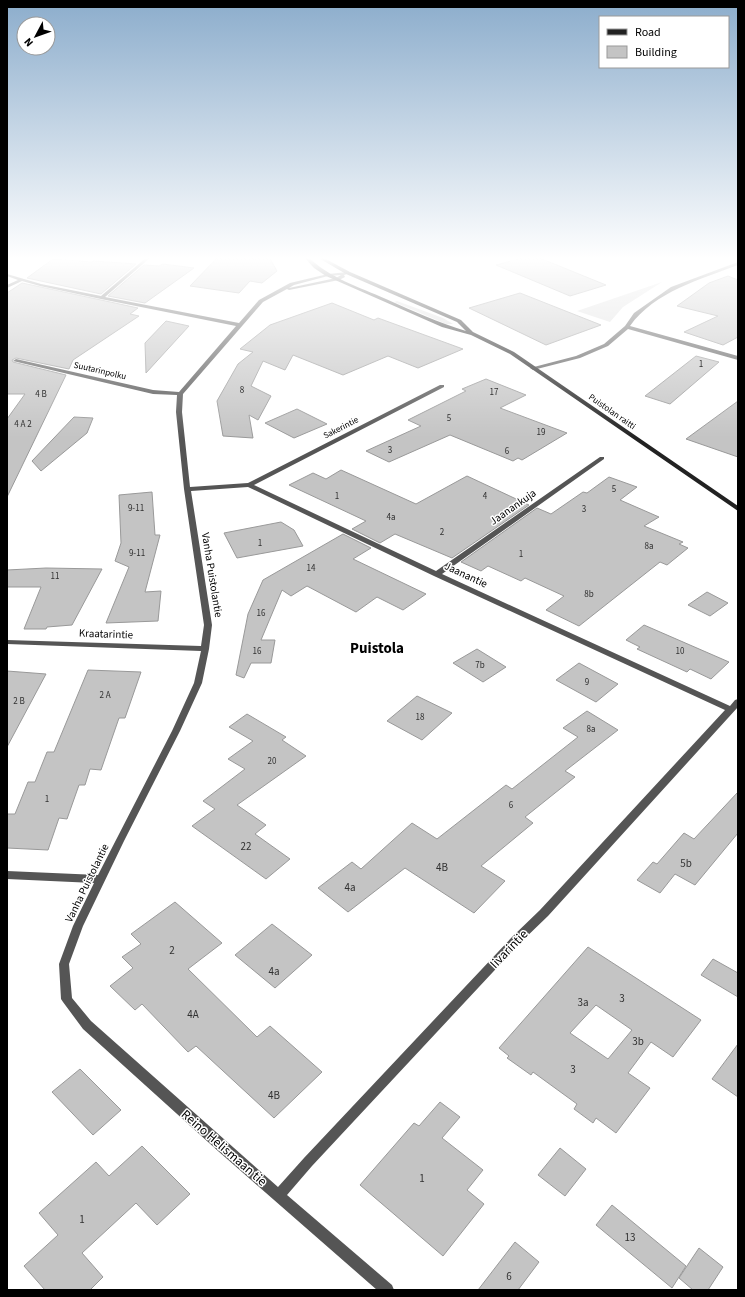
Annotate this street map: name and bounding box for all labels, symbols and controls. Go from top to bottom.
north arrow [16,16,56,56]
legend [599,16,729,68]
text: Road [635,24,661,41]
text: N [21,35,37,50]
text: Building [635,44,677,61]
house number: 1 [699,358,703,371]
street label: Suutarinpolku [72,359,128,383]
house number: 8 [240,384,245,397]
house number: 17 [490,386,499,399]
house number: 4 B [35,388,47,401]
street label: Puistolan raitti [586,391,638,433]
house number: 5 [447,412,452,425]
street label: Sakerintie [321,413,361,442]
house number: 4 A 2 [14,418,32,431]
house number: 19 [537,426,546,439]
house number: 3 [388,444,393,457]
house number: 6 [505,445,510,458]
house number: 5 [612,483,617,496]
street label: Jaanankuja [487,486,539,528]
house number: 1 [335,490,339,503]
house number: 4 [483,490,488,503]
house number: 9-11 [128,502,144,515]
house number: 3 [582,503,587,516]
house number: 4a [386,511,396,524]
house number: 2 [440,526,445,539]
street label: Vanha Puistolantie [198,531,226,619]
house number: 1 [258,537,262,550]
house number: 8a [644,540,654,553]
house number: 9-11 [129,547,145,560]
house number: 1 [519,548,523,561]
street label: Jaanantie [442,559,490,592]
house number: 14 [307,562,316,575]
house number: 11 [51,570,59,583]
house number: 8b [584,588,594,601]
house number: 16 [257,607,266,620]
street label: Kraatarintie [79,626,134,642]
district label: Puistola [350,638,404,659]
house number: 16 [253,645,262,658]
house number: 10 [676,645,685,658]
house number: 7b [475,659,485,672]
house number: 9 [585,676,590,689]
house number: 2 A [99,689,111,702]
house number: 2 B [13,695,25,708]
house number: 18 [416,711,425,724]
house number: 8a [586,723,596,736]
house number: 20 [268,755,277,768]
house number: 1 [45,793,49,806]
house number: 6 [509,799,514,812]
house number: 22 [241,839,251,854]
street label: Vanha Puistolantie [61,841,113,925]
house number: 5b [680,856,692,871]
house number: 4B [436,860,448,875]
house number: 4a [344,880,356,895]
street label: Iivarintie [486,926,532,972]
house number: 2 [169,943,175,958]
house number: 4a [268,964,280,979]
house number: 3 [619,991,625,1006]
house number: 3a [577,995,589,1010]
house number: 4A [187,1007,199,1022]
house number: 3b [632,1034,644,1049]
house number: 3 [570,1062,576,1077]
house number: 4B [268,1088,280,1103]
street label: Reino Helismaan tie [177,1106,271,1190]
house number: 1 [419,1171,425,1186]
house number: 1 [79,1212,85,1227]
house number: 13 [625,1230,635,1245]
house number: 6 [506,1269,512,1284]

